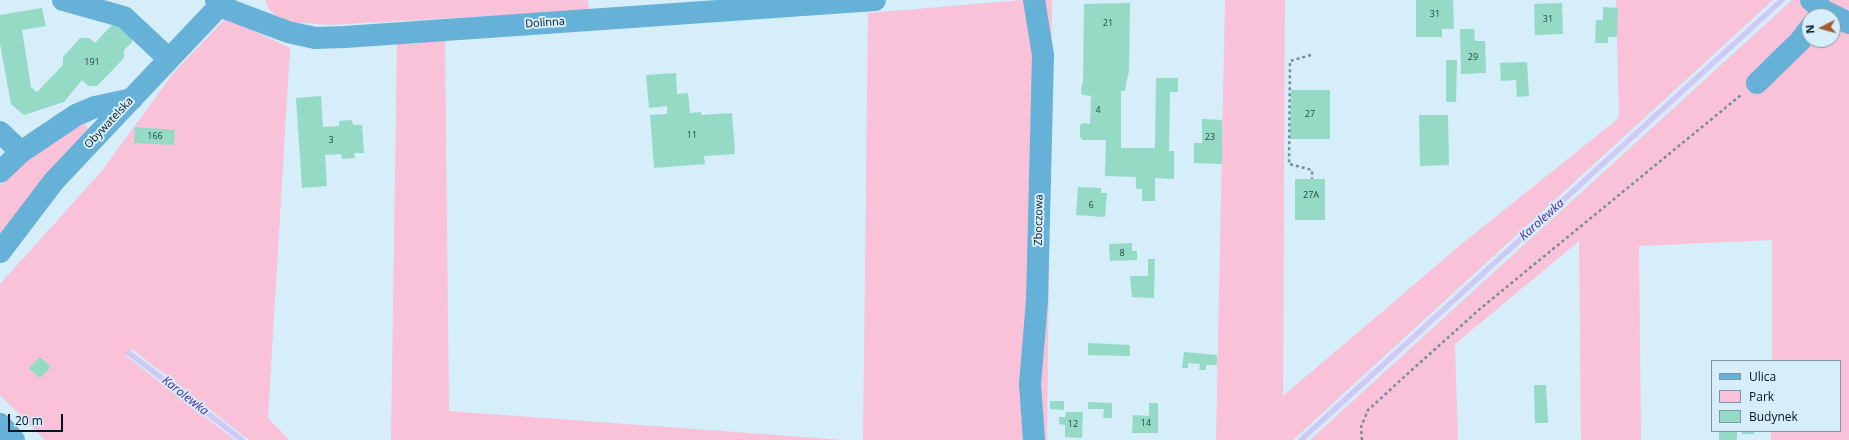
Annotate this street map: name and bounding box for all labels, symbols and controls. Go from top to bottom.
north arrow [1801,8,1841,48]
house number: 31 [1430,9,1440,19]
house number: 31 [1543,14,1553,24]
street label: Dolinna [525,15,565,31]
house number: 21 [1103,18,1113,28]
text: N [1802,24,1817,34]
house number: 29 [1468,52,1478,62]
house number: 191 [84,57,100,67]
street label: Obywatelska [82,95,136,151]
house number: 4 [1095,105,1101,115]
house number: 27 [1305,109,1315,119]
house number: 11 [687,130,697,140]
house number: 166 [147,131,163,141]
house number: 23 [1205,132,1215,142]
house number: 3 [328,135,334,145]
house number: 27A [1303,190,1319,200]
street label: Zboczowa [1032,194,1046,246]
water label: Karolewka [1517,196,1567,244]
house number: 6 [1088,200,1094,210]
house number: 8 [1119,248,1125,258]
legend [1711,360,1841,432]
text: Ulica [1749,368,1776,385]
water label: Karolewka [159,373,211,419]
text: Park [1749,388,1774,405]
scale bar [10,406,65,432]
text: Budynek [1749,408,1798,425]
text: 20 m [15,412,43,429]
house number: 14 [1141,418,1151,428]
house number: 12 [1068,419,1078,429]

